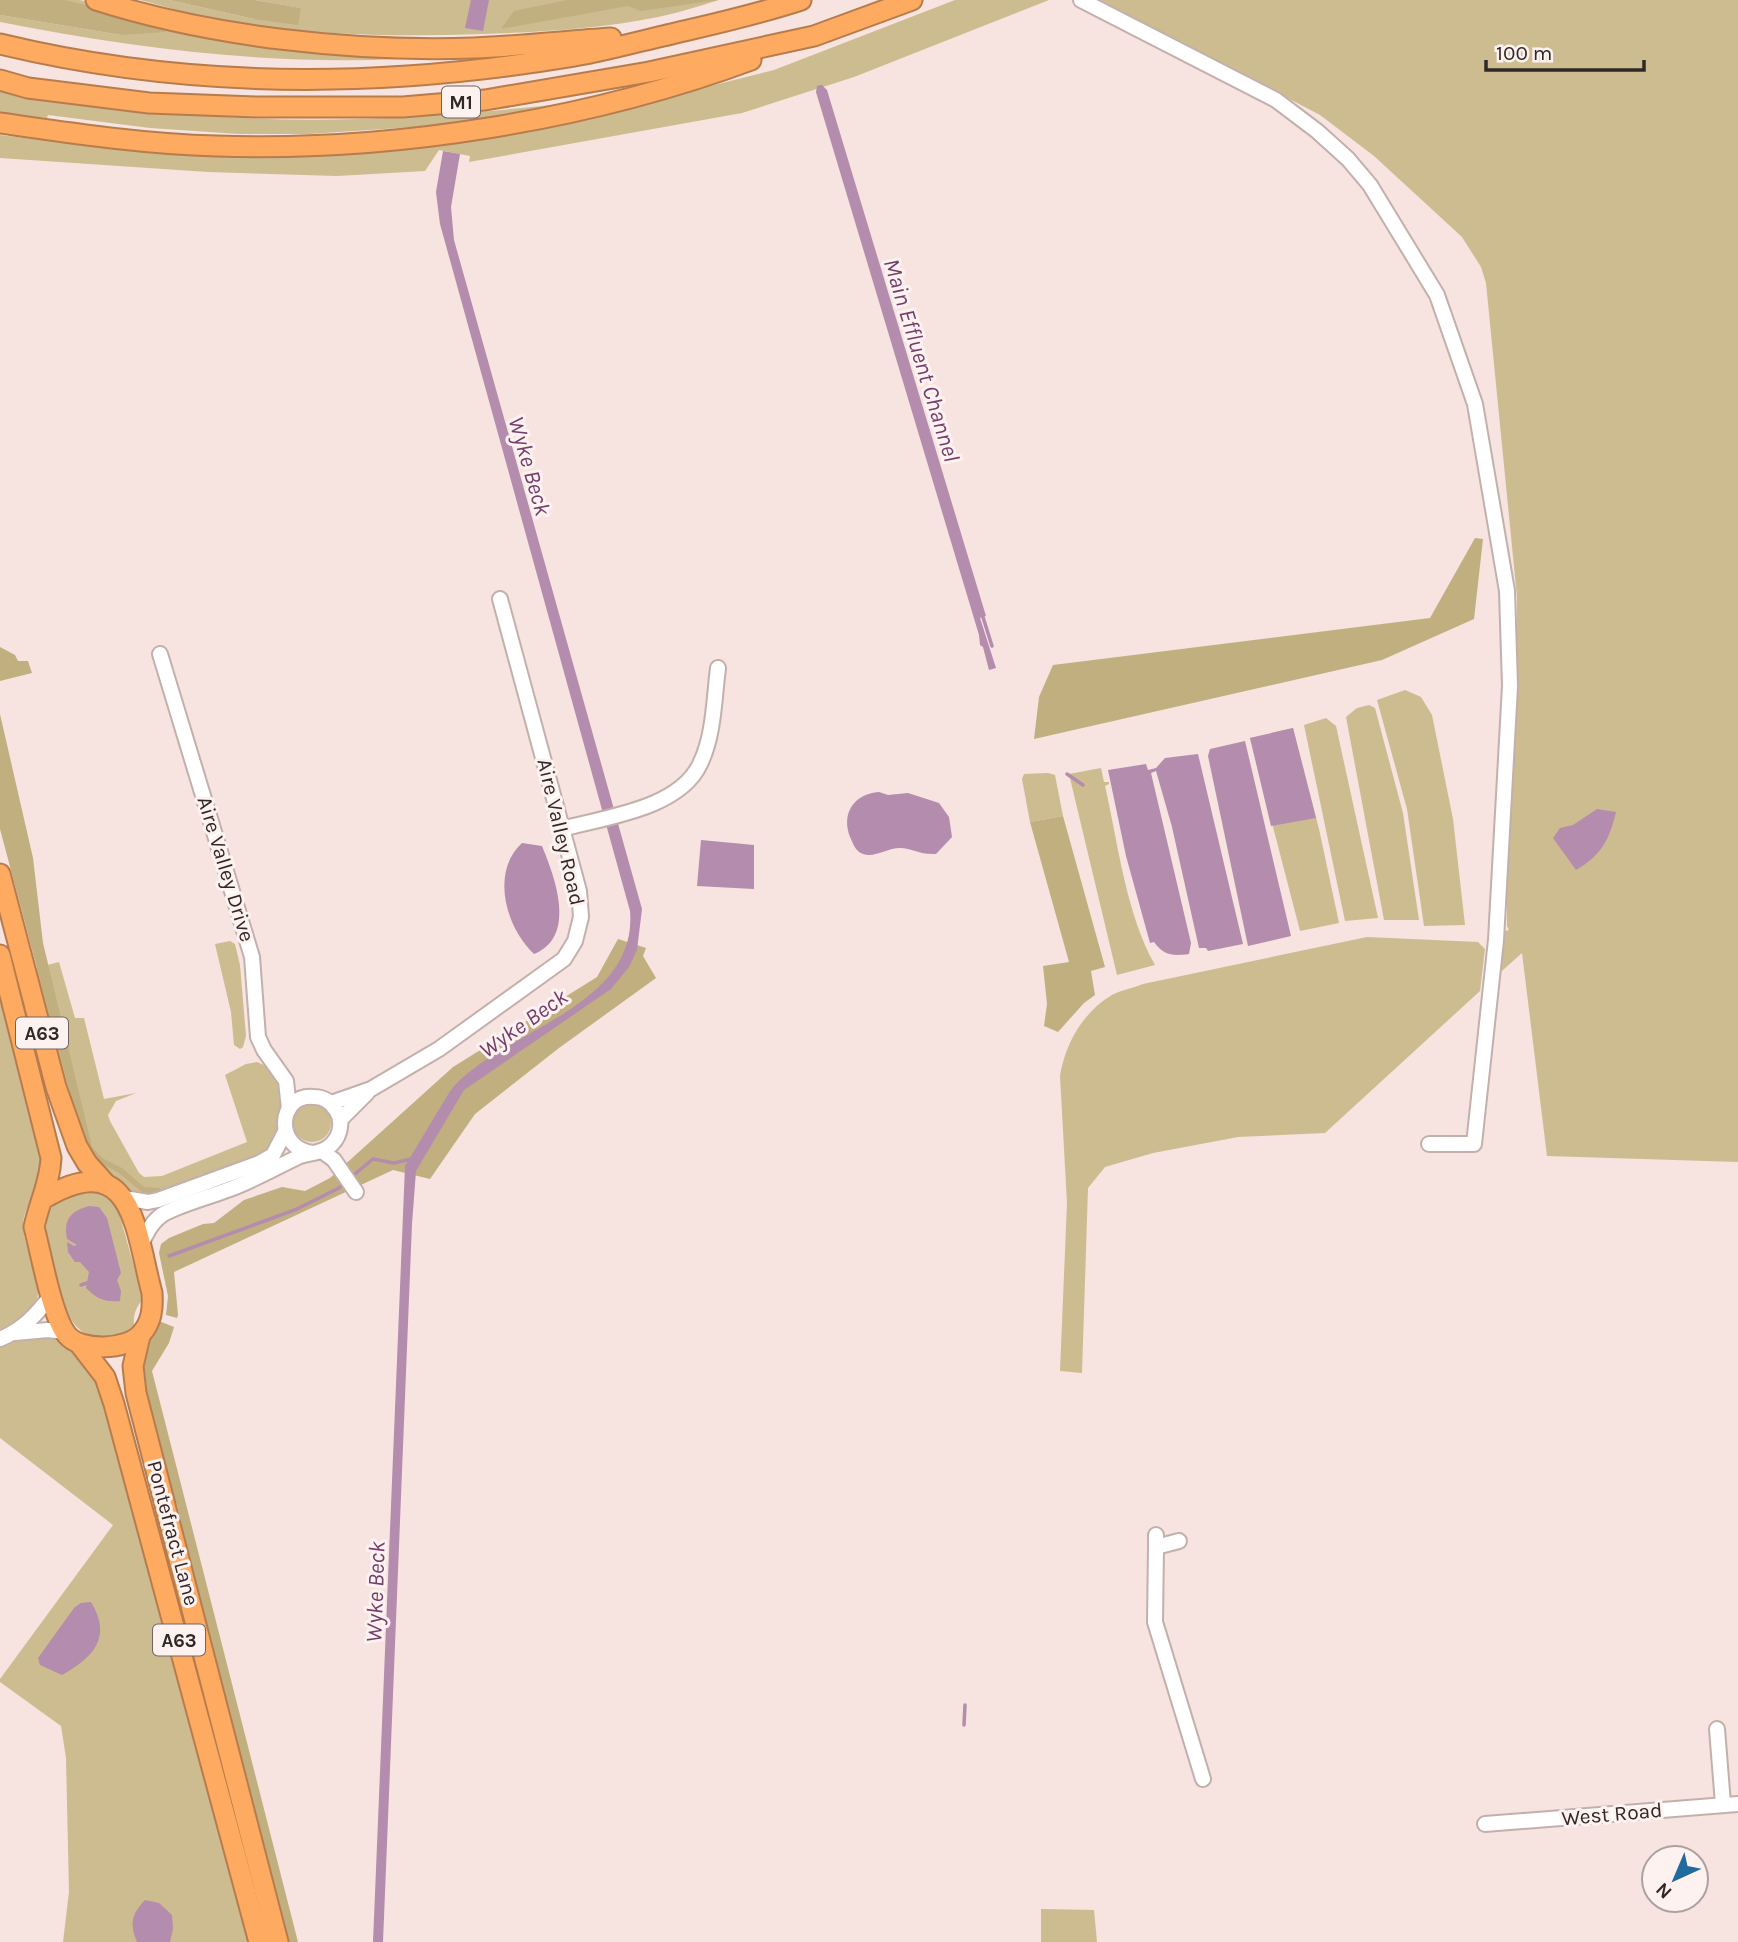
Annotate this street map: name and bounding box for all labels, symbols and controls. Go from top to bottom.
scale bar [1486,28,1644,72]
text: 100 m [1496,41,1553,65]
road number: M1 [442,86,480,118]
water label: Main Effluent Channel [878,255,965,465]
water label: Wyke Beck [503,414,557,519]
street label: Aire Valley Road [532,756,590,908]
street label: Aire Valley Drive [192,793,260,945]
water label: Wyke Beck [474,983,573,1064]
road number: A63 [16,1018,68,1049]
street label: Pontefract Lane [142,1458,204,1608]
water label: Wyke Beck [360,1540,391,1643]
road number: A63 [153,1624,205,1656]
street label: West Road [1561,1798,1663,1830]
north arrow [1640,1844,1710,1914]
text: N [1651,1878,1676,1903]

